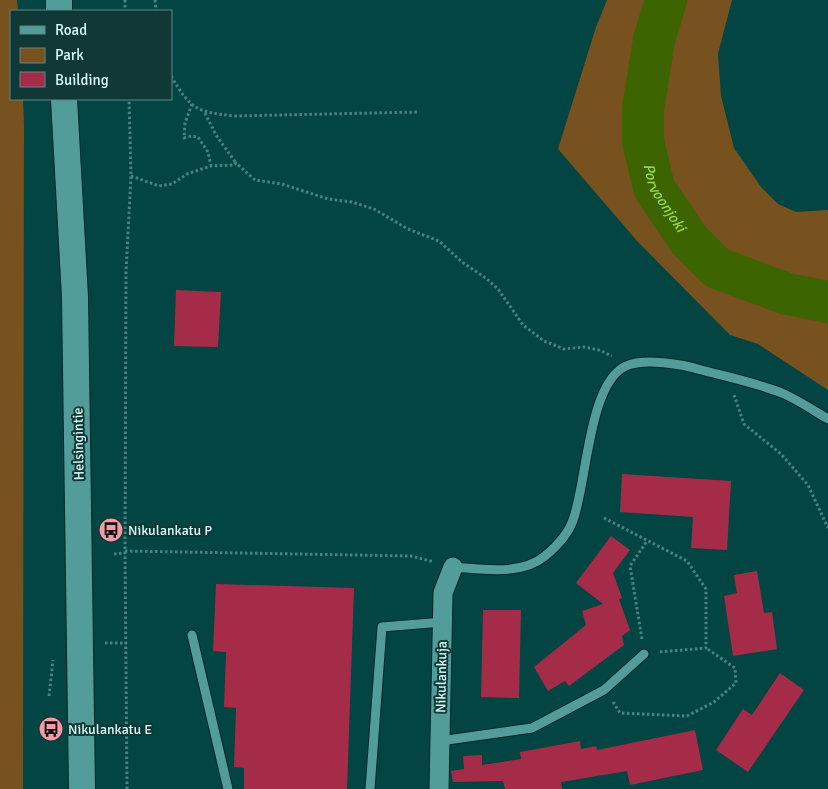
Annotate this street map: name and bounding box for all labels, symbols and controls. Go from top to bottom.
legend [10,10,172,100]
text: Road [55,21,87,39]
text: Park [55,46,84,64]
text: Building [55,71,109,89]
water label: Porvoonjoki [640,162,691,237]
street label: Helsingintie [69,407,88,481]
bus stop icon: Nikulankatu P [98,517,124,543]
place label: Nikulankatu P [128,522,212,539]
street label: Nikulankuja [432,641,451,713]
bus stop icon: Nikulankatu E [38,716,64,742]
place label: Nikulankatu E [68,721,152,738]

